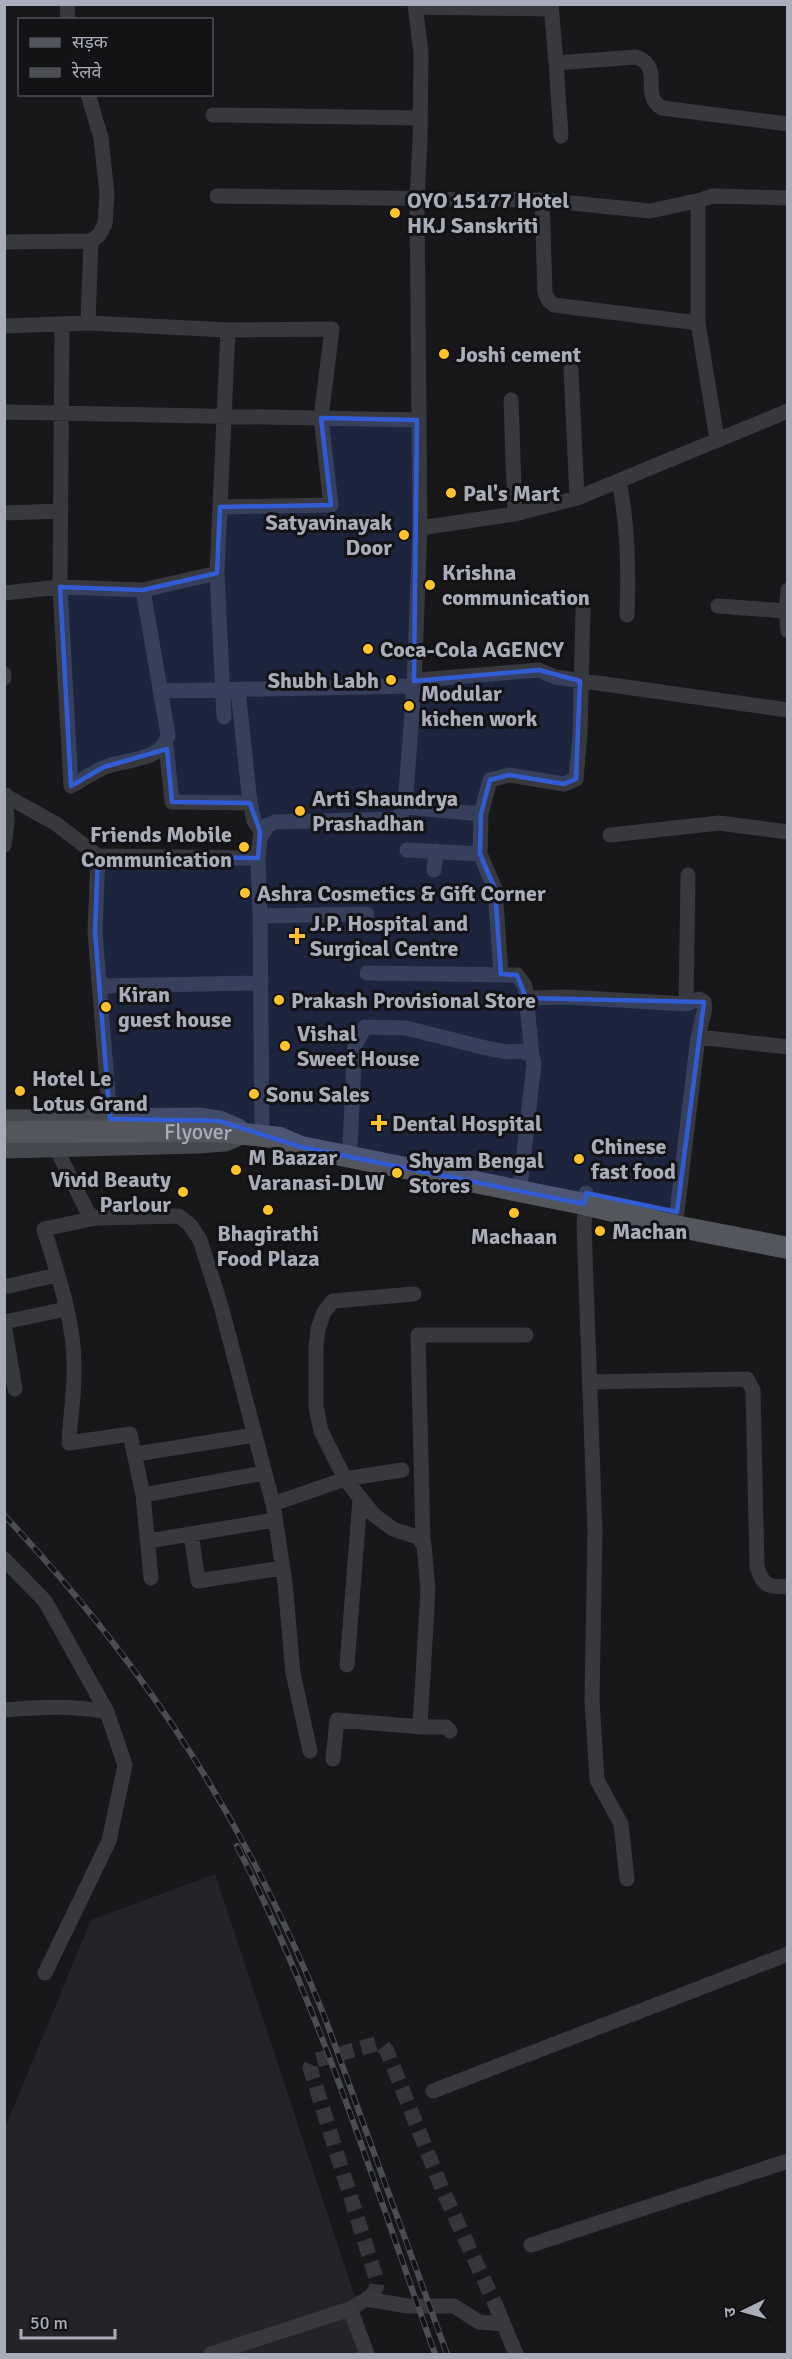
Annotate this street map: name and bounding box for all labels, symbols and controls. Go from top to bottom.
legend [18,18,213,96]
text: सड़क [72,31,109,53]
text: रेलवे [71,61,103,83]
place label: OYO 15177 Hotel HKJ Sanskriti [407,187,569,239]
marker: OYO 15177 Hotel HKJ Sanskriti [388,206,402,220]
place label: Joshi cement [456,341,581,368]
marker: Joshi cement [437,347,451,361]
place label: Pal's Mart [463,480,560,507]
marker: Pal's Mart [444,486,458,500]
place label: Satyavinayak Door [265,509,392,561]
marker: Satyavinayak Door [397,528,411,542]
place label: Krishna communication [442,559,590,611]
marker: Krishna communication [423,578,437,592]
place label: Coca-Cola AGENCY [380,636,564,663]
marker: Coca-Cola AGENCY [361,642,375,656]
place label: Shubh Labh [268,667,379,694]
marker: Shubh Labh [384,673,398,687]
place label: Modular kichen work [421,680,538,732]
marker: Modular kichen work [402,699,416,713]
place label: Arti Shaundrya Prashadhan [312,785,458,837]
marker: Arti Shaundrya Prashadhan [293,804,307,818]
place label: Friends Mobile Communication [81,821,232,873]
marker: Friends Mobile Communication [237,840,251,854]
place label: Ashra Cosmetics & Gift Corner [257,880,546,907]
marker: Ashra Cosmetics & Gift Corner [238,886,252,900]
place label: J.P. Hospital and Surgical Centre [310,910,468,962]
marker: J.P. Hospital and Surgical Centre [288,927,306,945]
place label: Kiran guest house [118,981,232,1033]
place label: Prakash Provisional Store [291,987,536,1014]
marker: Prakash Provisional Store [272,993,286,1007]
marker: Kiran guest house [99,1000,113,1014]
place label: Vishal Sweet House [297,1020,420,1072]
marker: Vishal Sweet House [278,1039,292,1053]
place label: Hotel Le Lotus Grand [32,1065,148,1117]
place label: Sonu Sales [266,1081,370,1108]
marker: Hotel Le Lotus Grand [13,1084,27,1098]
marker: Sonu Sales [247,1087,261,1101]
place label: Dental Hospital [392,1110,542,1137]
marker: Dental Hospital [370,1114,388,1132]
street label: Flyover [164,1118,233,1146]
place label: Chinese fast food [590,1133,676,1185]
place label: M Baazar Varanasi-DLW [248,1144,385,1196]
place label: Shyam Bengal Stores [409,1147,544,1199]
marker: Chinese fast food [572,1152,586,1166]
marker: M Baazar Varanasi-DLW [229,1163,243,1177]
place label: Vivid Beauty Parlour [51,1166,171,1218]
marker: Shyam Bengal Stores [390,1166,404,1180]
marker: Vivid Beauty Parlour [176,1185,190,1199]
marker: Bhagirathi Food Plaza [261,1203,275,1217]
marker: Machaan [507,1206,521,1220]
place label: Machan [612,1218,687,1245]
place label: Bhagirathi Food Plaza [216,1220,320,1272]
place label: Machaan [471,1223,557,1250]
marker: Machan [593,1224,607,1238]
north arrow [714,2281,774,2341]
scale bar [21,2302,116,2340]
text: उ [720,2306,740,2318]
text: 50 m [30,2312,68,2334]

